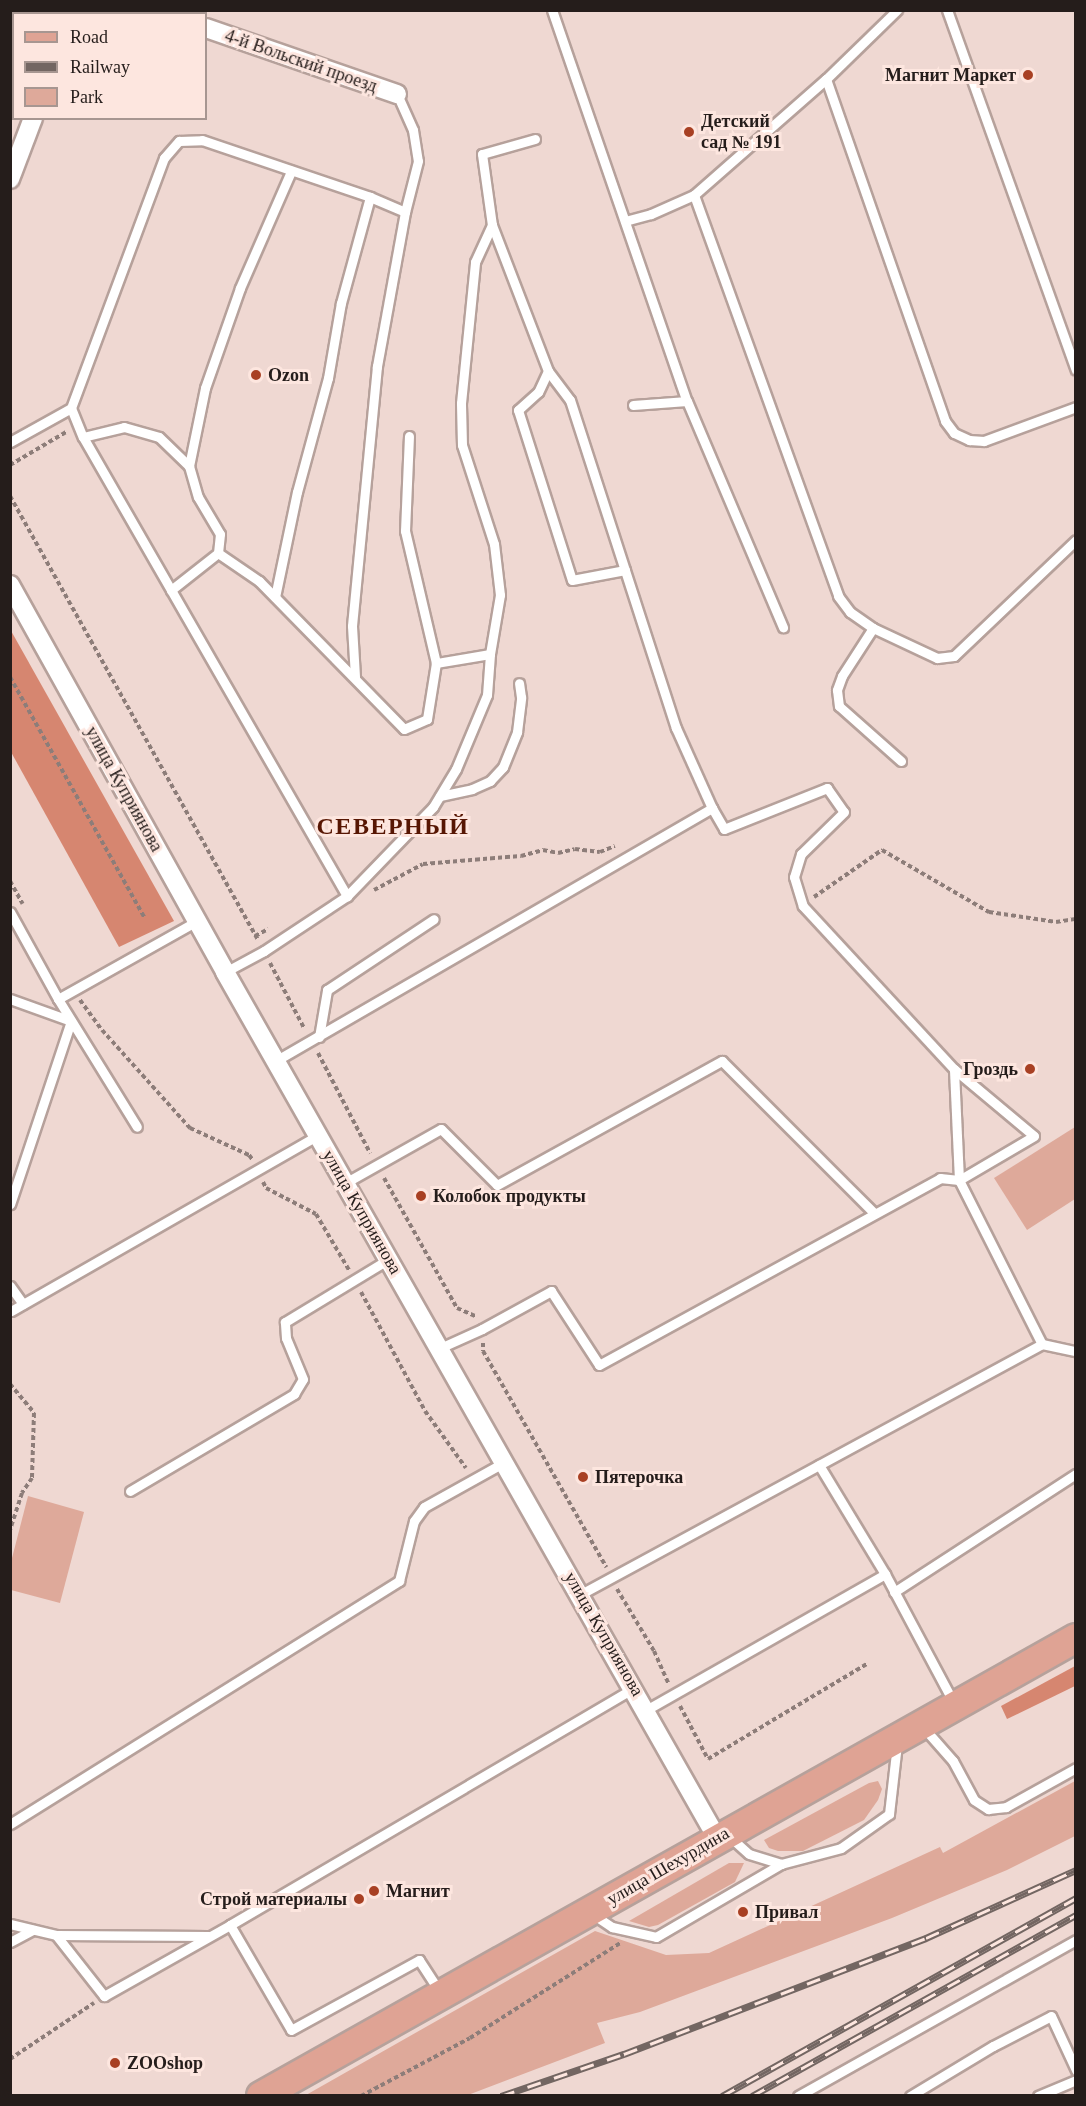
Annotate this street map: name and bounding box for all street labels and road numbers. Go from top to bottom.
street label: 4-й Вольский проезд [222,25,380,97]
street label: улица Куприянова [81,723,167,855]
street label: улица Куприянова [318,1146,406,1278]
street label: улица Куприянова [560,1568,648,1700]
street label: улица Шехурдина [603,1822,733,1910]

